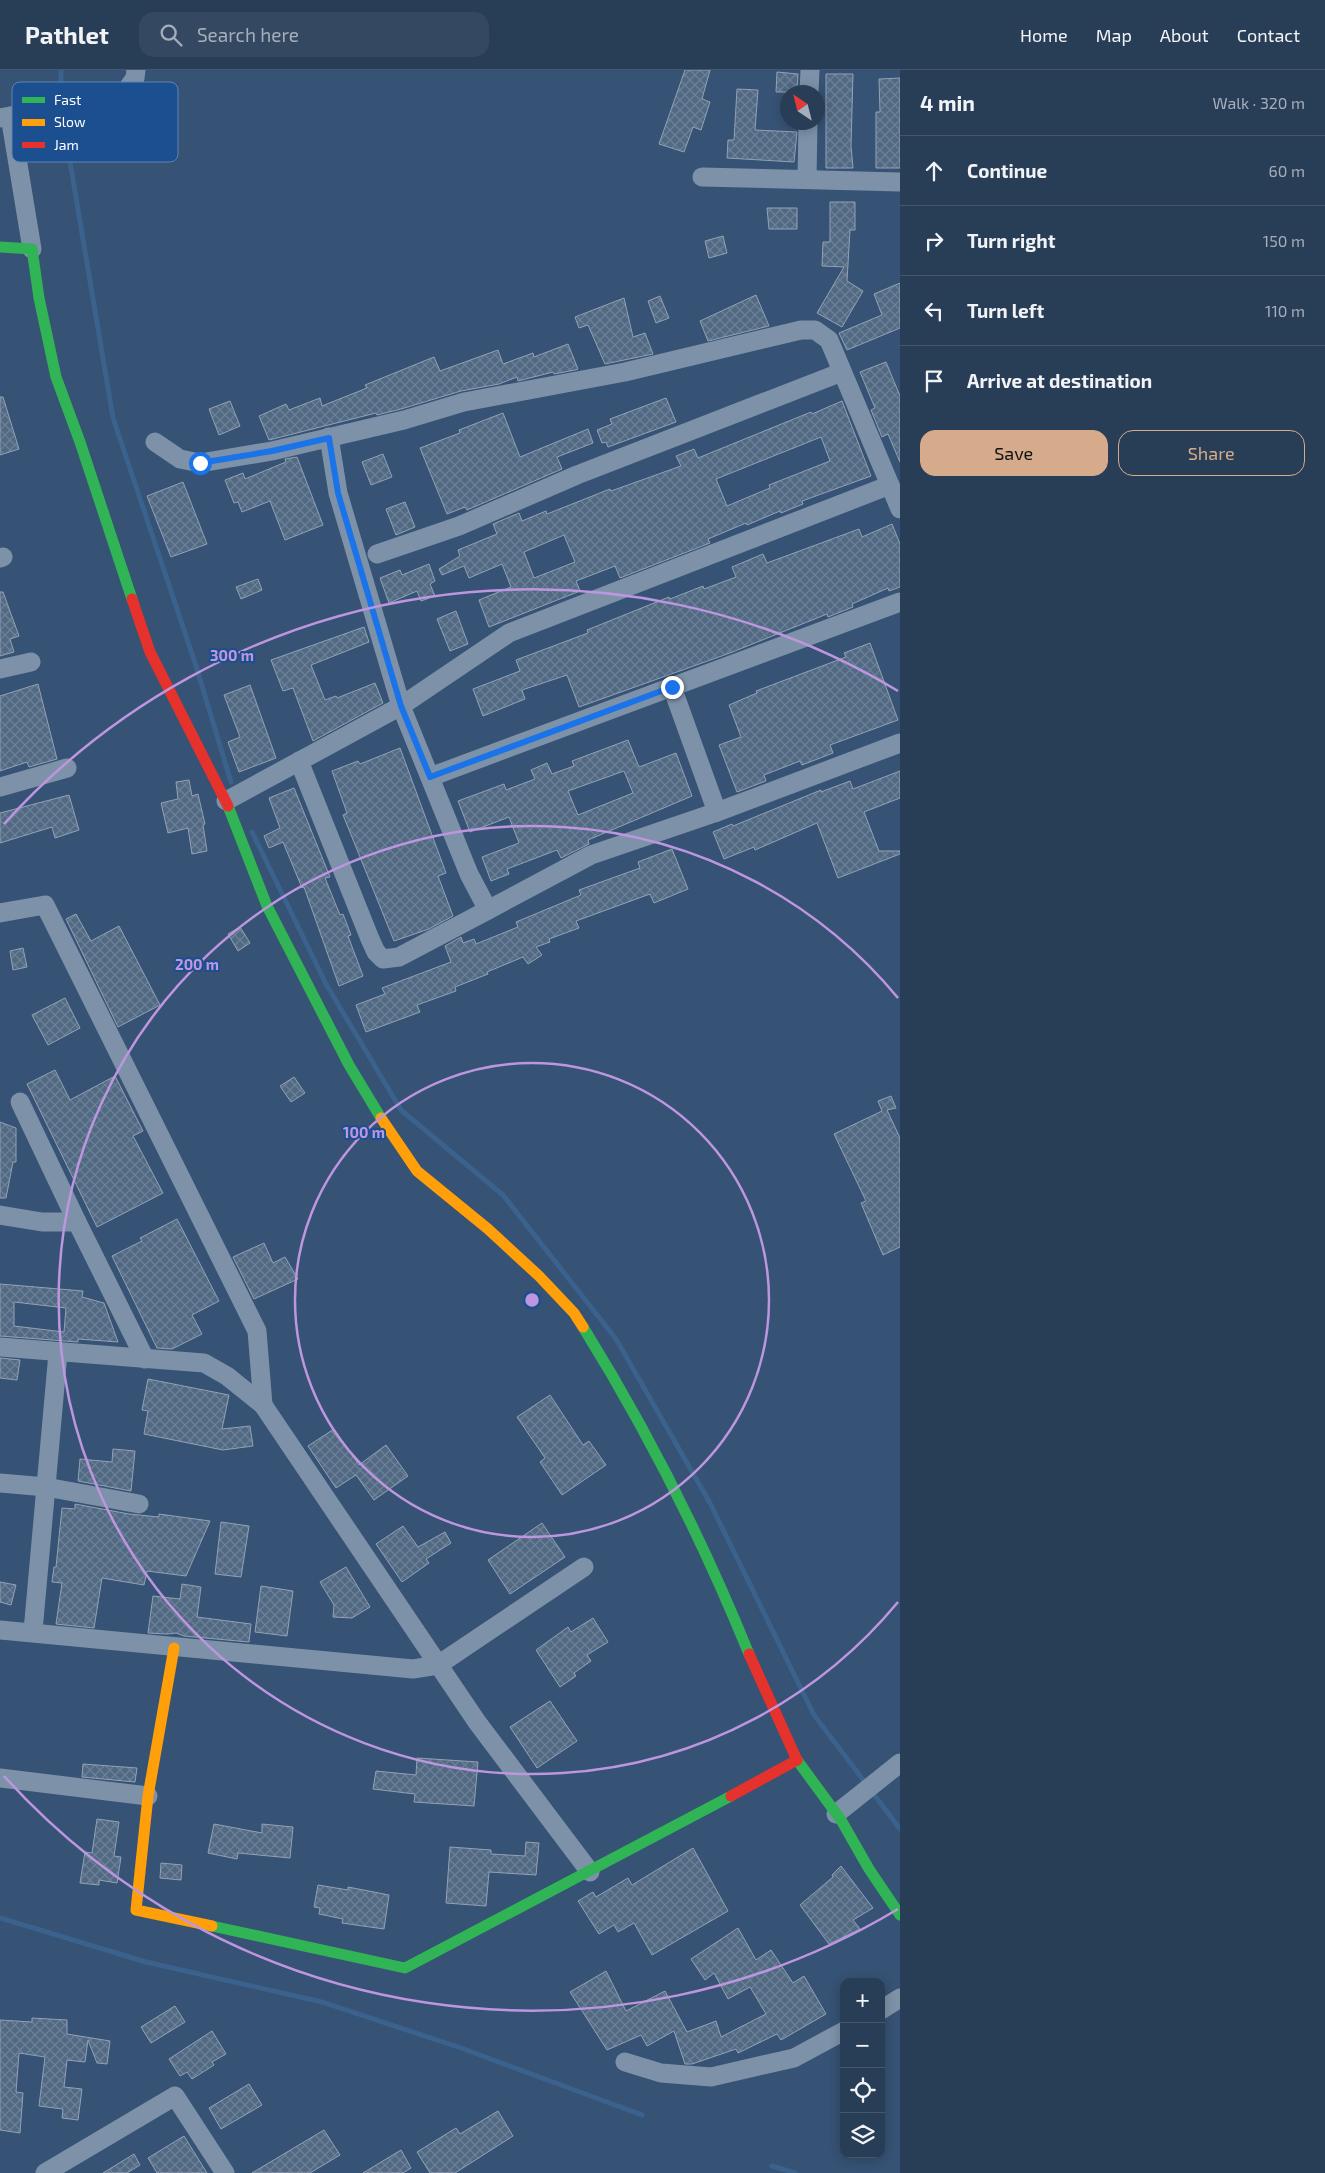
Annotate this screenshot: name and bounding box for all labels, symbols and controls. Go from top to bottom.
search box [139,12,489,57]
text: Pathlet [25,20,109,49]
icon: search [157,21,185,49]
text: Search here [197,23,299,46]
text: Home [1020,24,1068,46]
text: Map [1096,24,1132,46]
text: About [1160,24,1209,46]
text: Contact [1237,24,1300,46]
legend [12,82,178,162]
north arrow [780,85,825,130]
text: 4 min [920,90,975,115]
text: Fast [54,91,81,108]
text: Walk · 320 m [1212,93,1305,112]
text: Slow [54,113,86,130]
text: Jam [54,136,79,153]
icon: ahead [920,157,948,185]
text: Continue [967,159,1047,182]
text: 60 m [1269,161,1305,180]
icon: right [920,227,948,255]
text: Turn right [967,229,1055,252]
text: 150 m [1263,231,1305,250]
icon: left [920,297,948,325]
text: Turn left [967,299,1044,322]
text: 110 m [1265,301,1305,320]
icon: arrive [920,367,948,395]
text: Arrive at destination [967,369,1152,392]
button: Save [920,430,1108,476]
button: Share [1118,430,1305,476]
route start [189,452,212,475]
text: 300 m [210,646,254,664]
route end [661,676,684,699]
text: 200 m [175,955,219,973]
text: 100 m [343,1123,385,1141]
centre of rings [523,1291,541,1309]
map controls [840,1978,885,2158]
button: + [840,1978,885,2023]
button: − [840,2023,885,2068]
button: locate [840,2068,885,2113]
button: layers [840,2113,885,2158]

